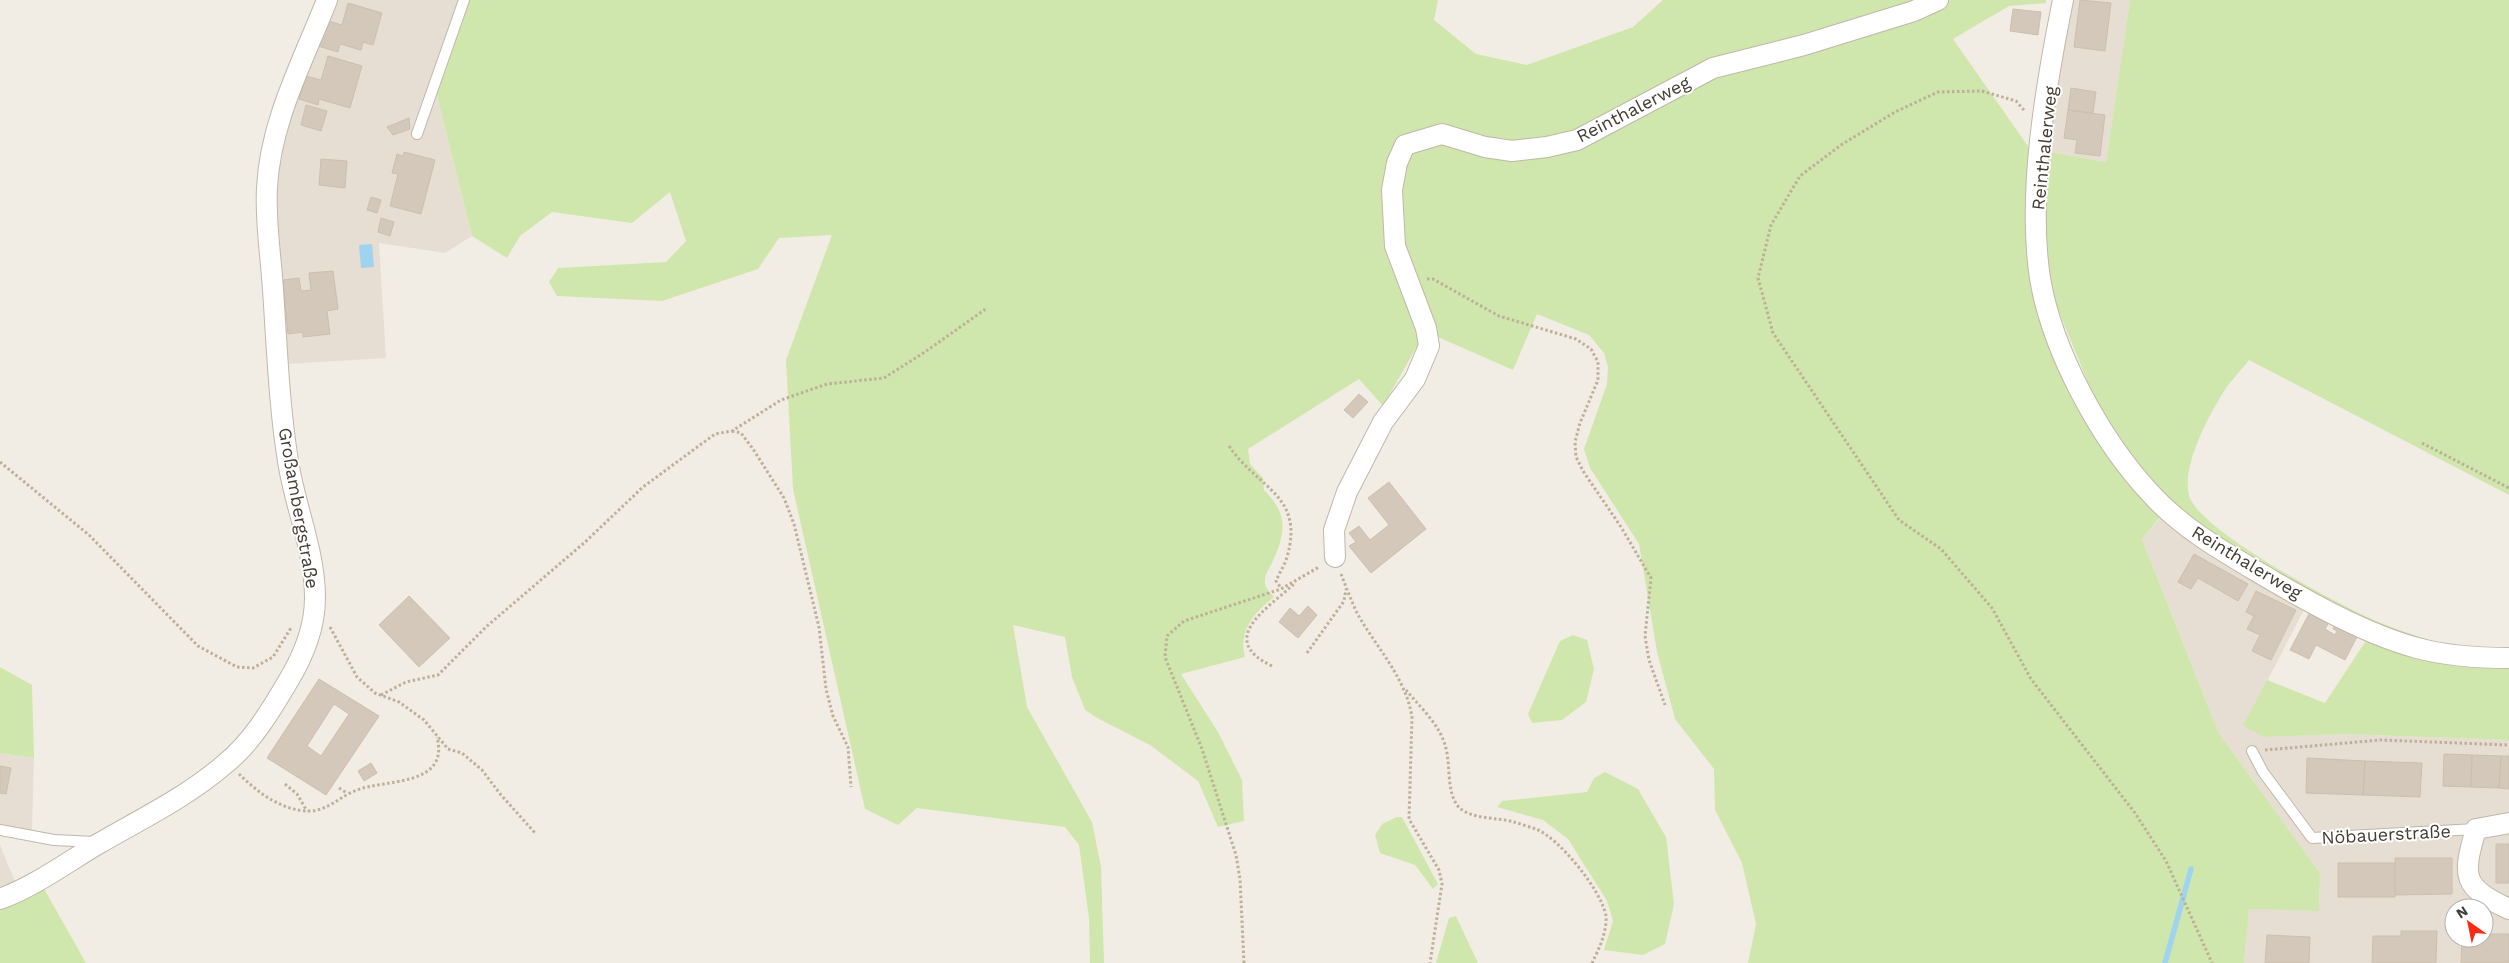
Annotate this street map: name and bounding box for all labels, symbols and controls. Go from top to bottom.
street label: Reinthalerweg [1573,71,1694,147]
street label: Reinthalerweg [2027,84,2061,211]
street label: Großambergstraße [274,426,324,590]
street label: Reinthalerweg [2188,521,2306,603]
street label: Nöbauerstraße [2321,820,2451,848]
north arrow [2444,898,2494,948]
text: N [2453,903,2471,922]

